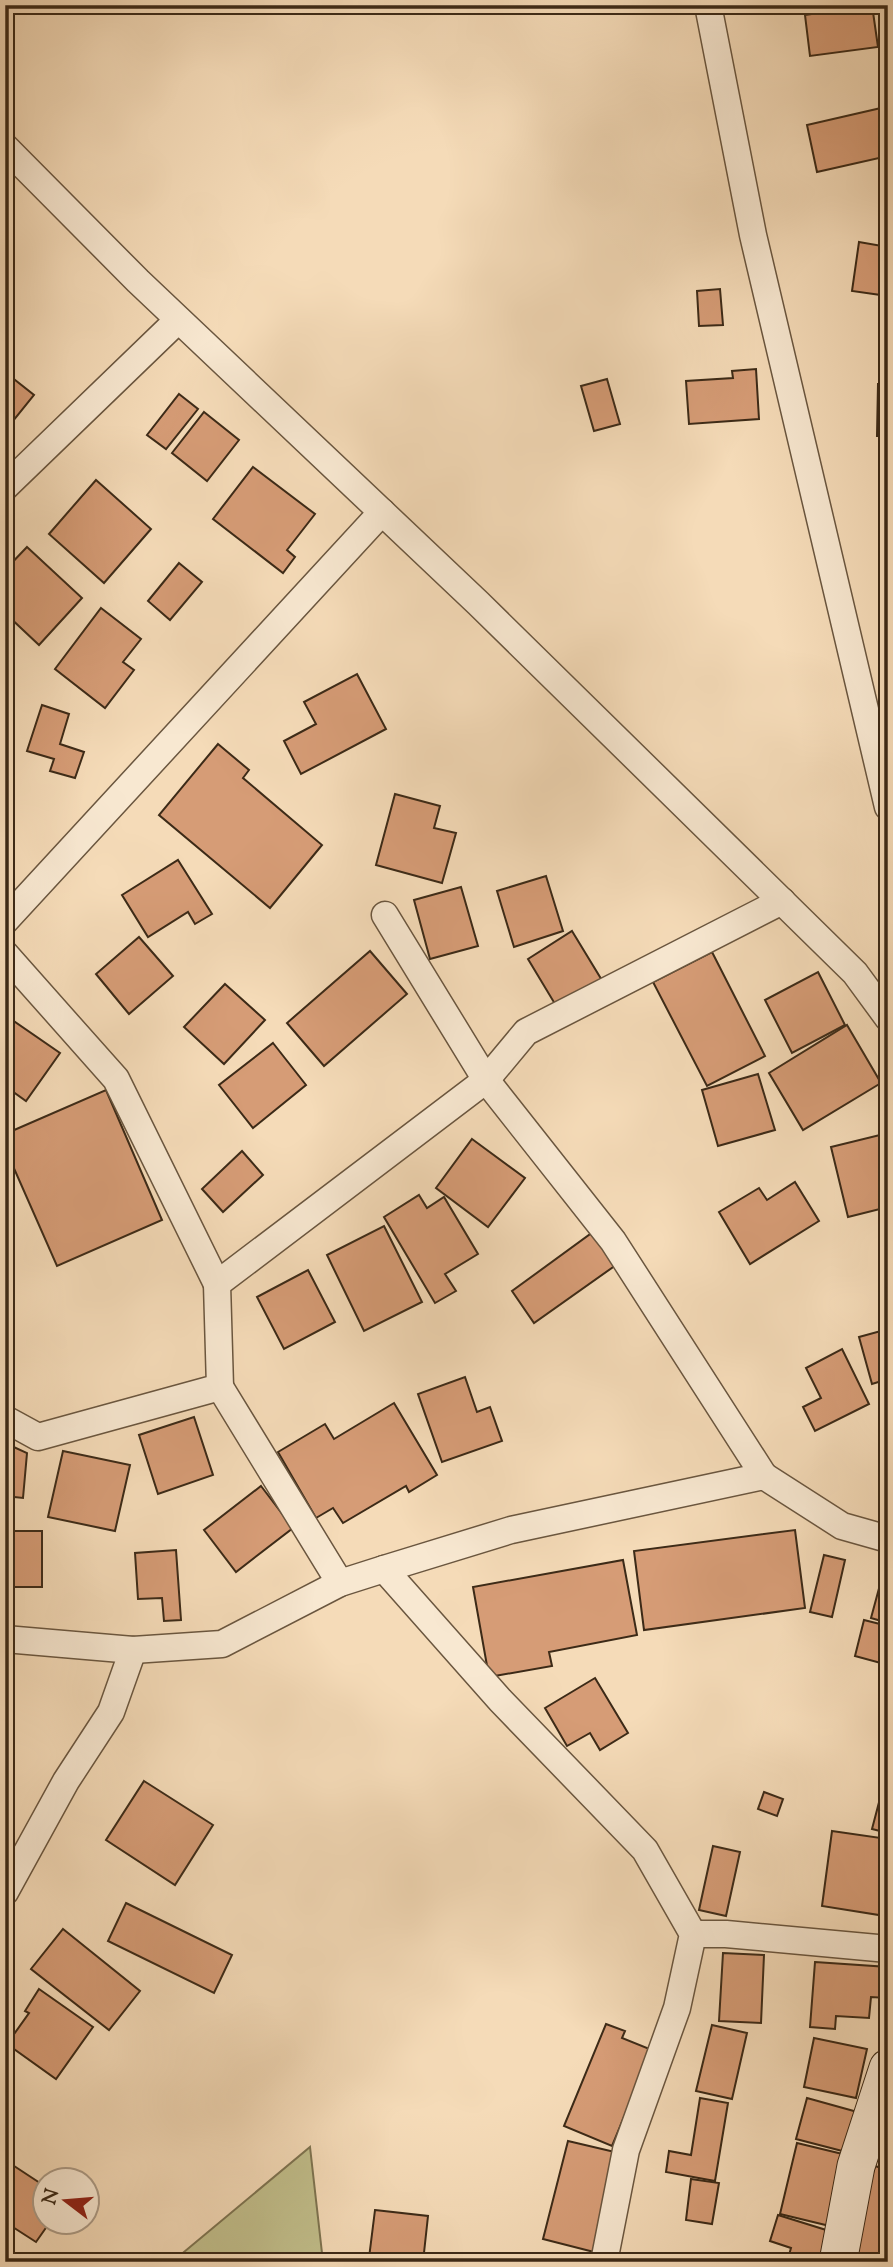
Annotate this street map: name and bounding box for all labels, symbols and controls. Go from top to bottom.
north arrow [32,2166,102,2236]
text: N [37,2186,67,2208]

